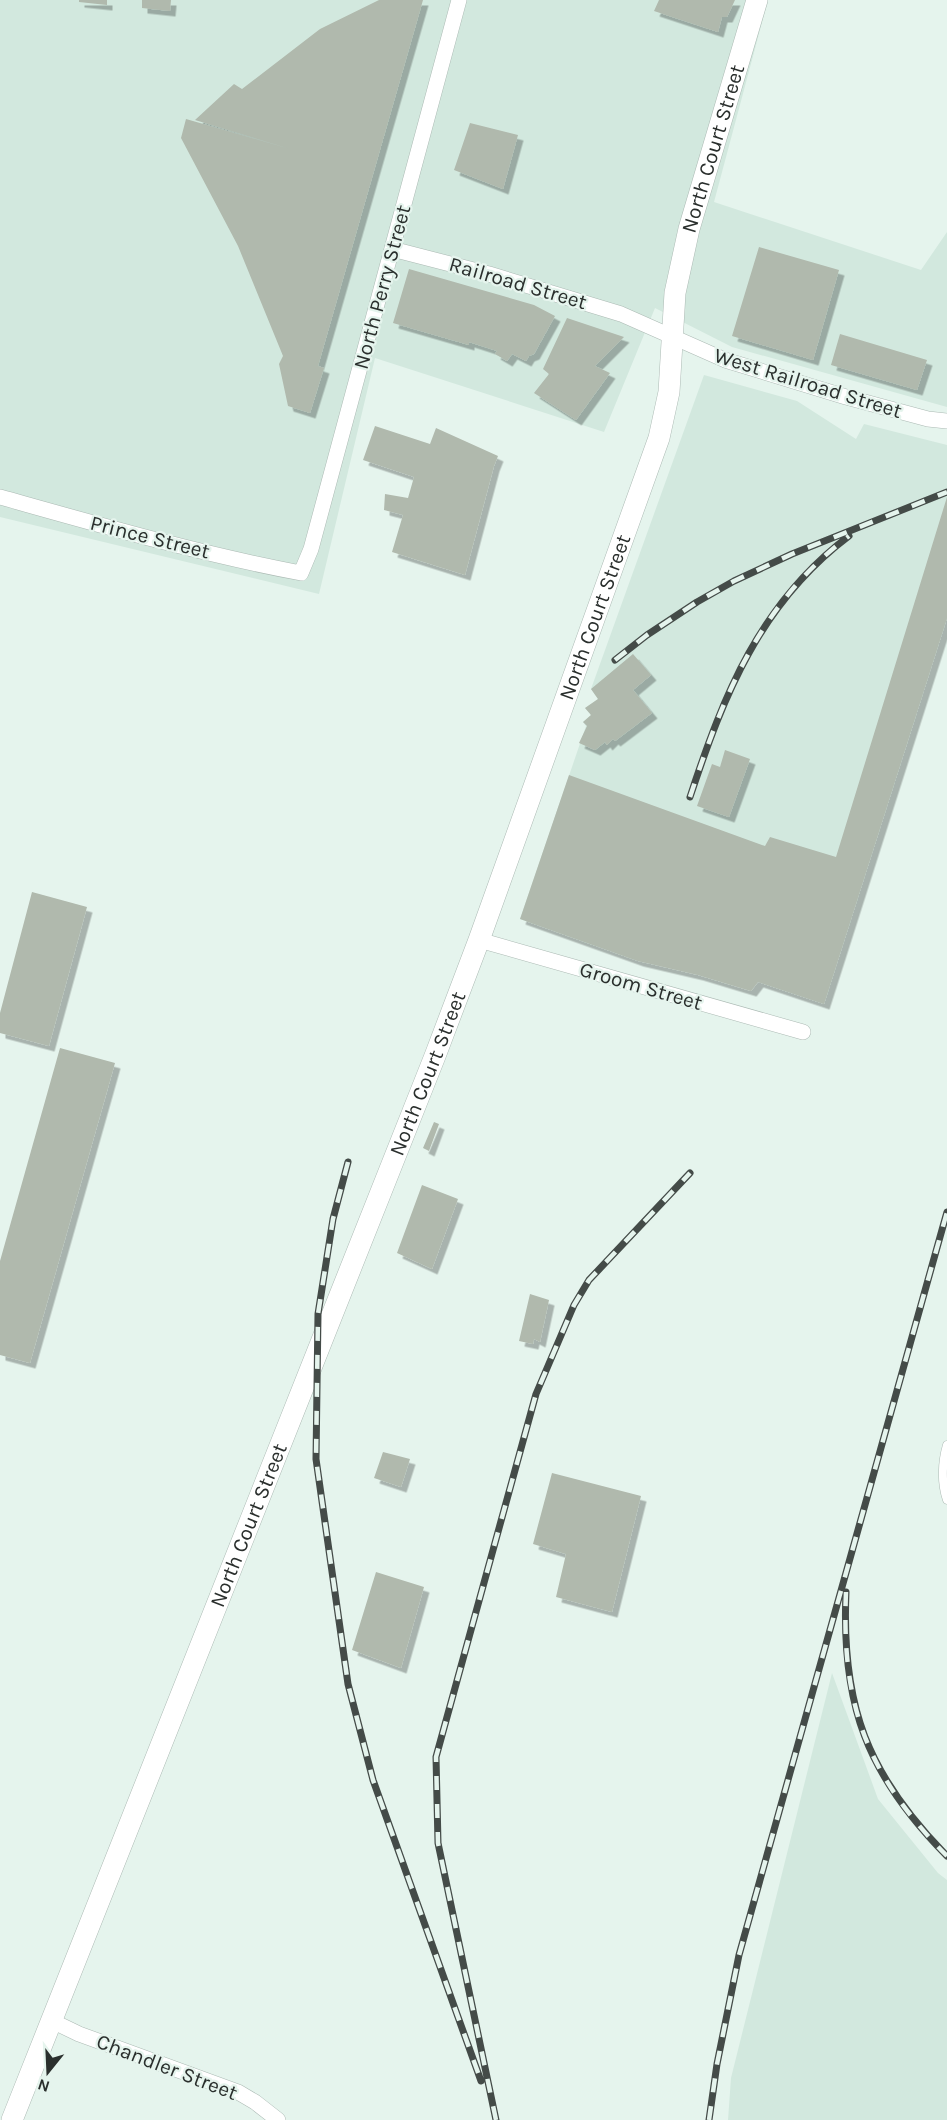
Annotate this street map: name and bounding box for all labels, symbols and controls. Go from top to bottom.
street label: North Court Street [677,62,749,236]
street label: North Perry Street [349,202,415,372]
street label: Railroad Street [446,252,590,314]
street label: West Railroad Street [711,343,905,423]
street label: Prince Street [88,511,212,563]
street label: North Court Street [554,531,635,703]
street label: Groom Street [577,957,705,1015]
street label: North Court Street [385,988,470,1159]
street label: North Court Street [205,1440,292,1611]
street label: Chandler Street [93,2029,241,2105]
north arrow [18,2042,78,2102]
text: N [35,2075,52,2097]

